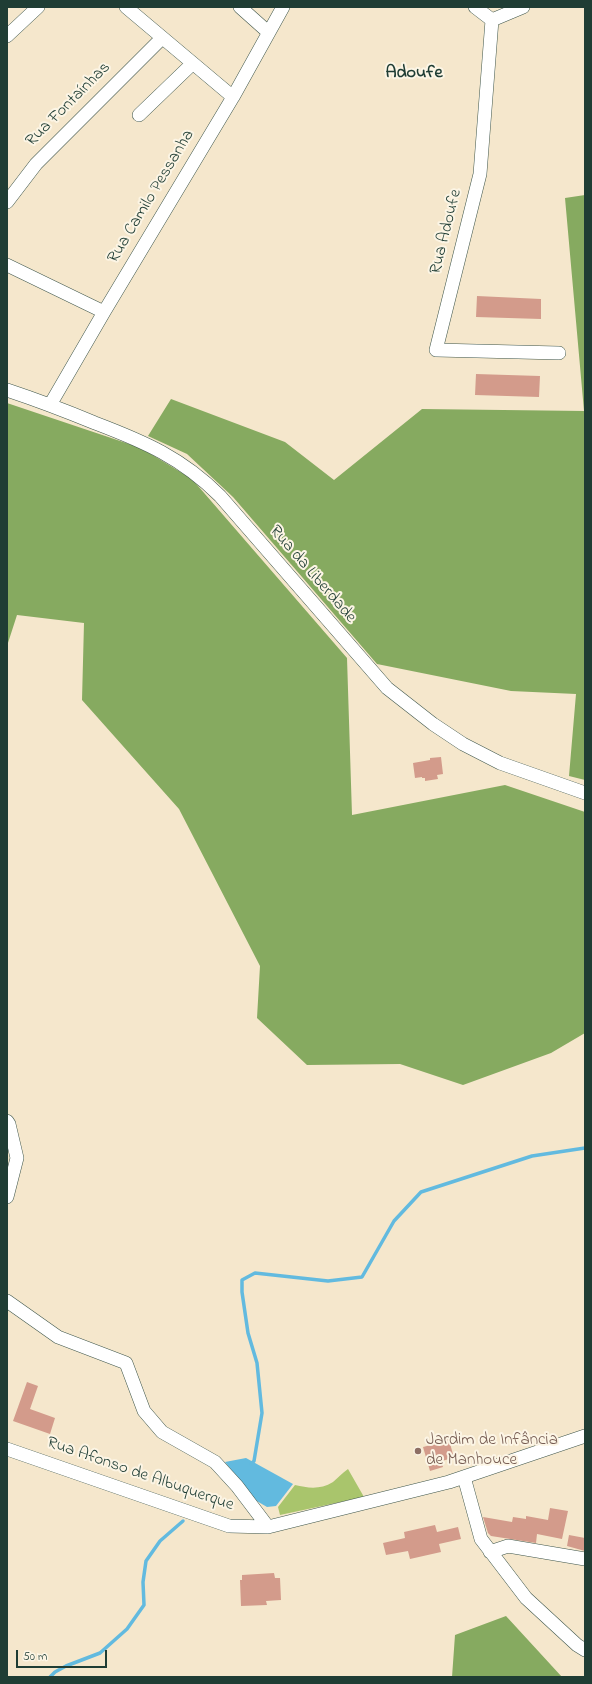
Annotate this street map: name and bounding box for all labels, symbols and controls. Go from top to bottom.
street label: Rua Fontaínhas [22,58,116,152]
district label: Adoufe [385,63,443,85]
street label: Rua Camilo Pessanha [104,127,200,267]
street label: Rua Adoufe [427,188,467,276]
street label: Rua da Liberdade [264,522,360,628]
place label: Jardim de Infância de Manhouce [426,1431,558,1471]
street label: Rua Afonso de Albuquerque [44,1433,236,1517]
marker: Jardim de Infância de Manhouce [413,1446,423,1456]
scale bar [18,1642,109,1668]
text: 50 m [23,1648,47,1666]

